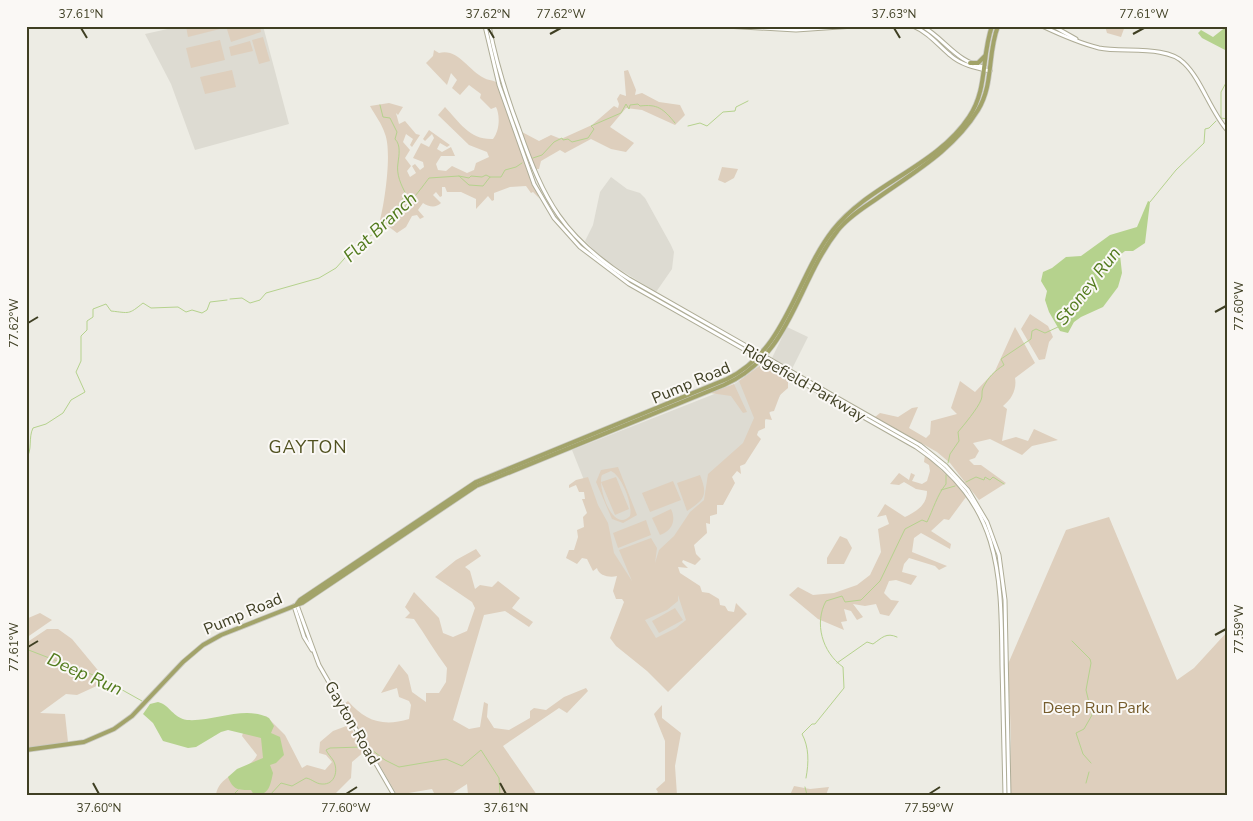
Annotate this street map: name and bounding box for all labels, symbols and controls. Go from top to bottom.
text: 37.61°N [59,6,103,22]
text: 37.62°N [466,6,510,22]
text: 77.62°W [536,6,586,22]
text: 37.63°N [872,6,916,22]
text: 77.61°W [1119,6,1169,22]
water label: Flat Branch [338,187,422,267]
water label: Stoney Run [1050,242,1126,330]
text: 77.60°W [1231,281,1247,331]
text: 77.62°W [6,298,22,348]
street label: Ridgefield Parkway [738,339,870,428]
street label: Pump Road [648,357,734,409]
district label: GAYTON [268,435,348,459]
street label: Pump Road [200,588,286,640]
text: 77.59°W [1231,604,1247,654]
text: 77.61°W [6,622,22,672]
water label: Deep Run [44,647,126,701]
street label: Gayton Road [319,677,385,769]
park label: Deep Run Park [1042,697,1151,719]
text: 37.60°N [77,800,121,816]
text: 77.60°W [321,800,371,816]
text: 37.61°N [484,800,528,816]
text: 77.59°W [904,800,954,816]

